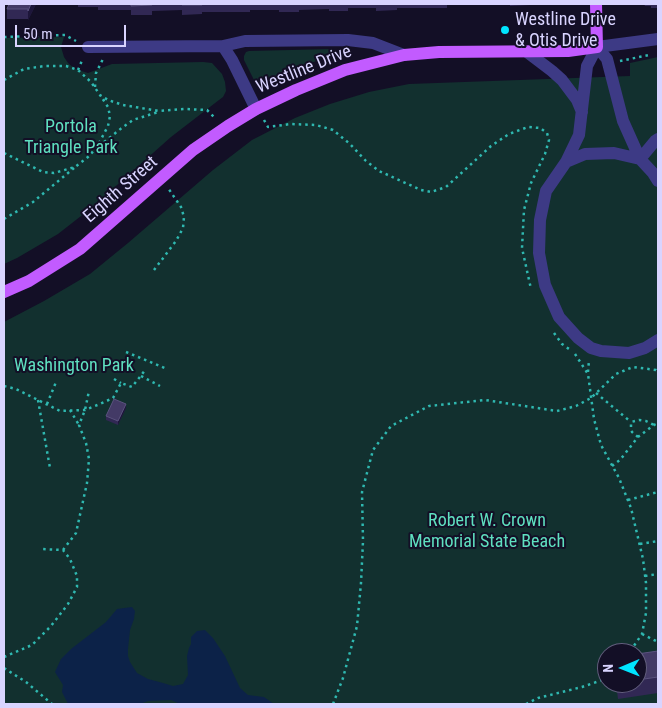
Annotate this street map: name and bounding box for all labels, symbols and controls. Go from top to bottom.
place label: Westline Drive & Otis Drive [515,9,616,52]
scale bar [18,15,129,47]
marker: Westline Drive & Otis Drive [499,24,511,36]
text: 50 m [23,25,53,43]
street label: Westline Drive [253,41,355,99]
park label: Portola Triangle Park [24,116,118,158]
street label: Eighth Street [80,152,162,228]
park label: Washington Park [14,355,134,377]
park label: Robert W. Crown Memorial State Beach [409,510,565,552]
north arrow [597,643,647,693]
text: N [600,664,616,673]

